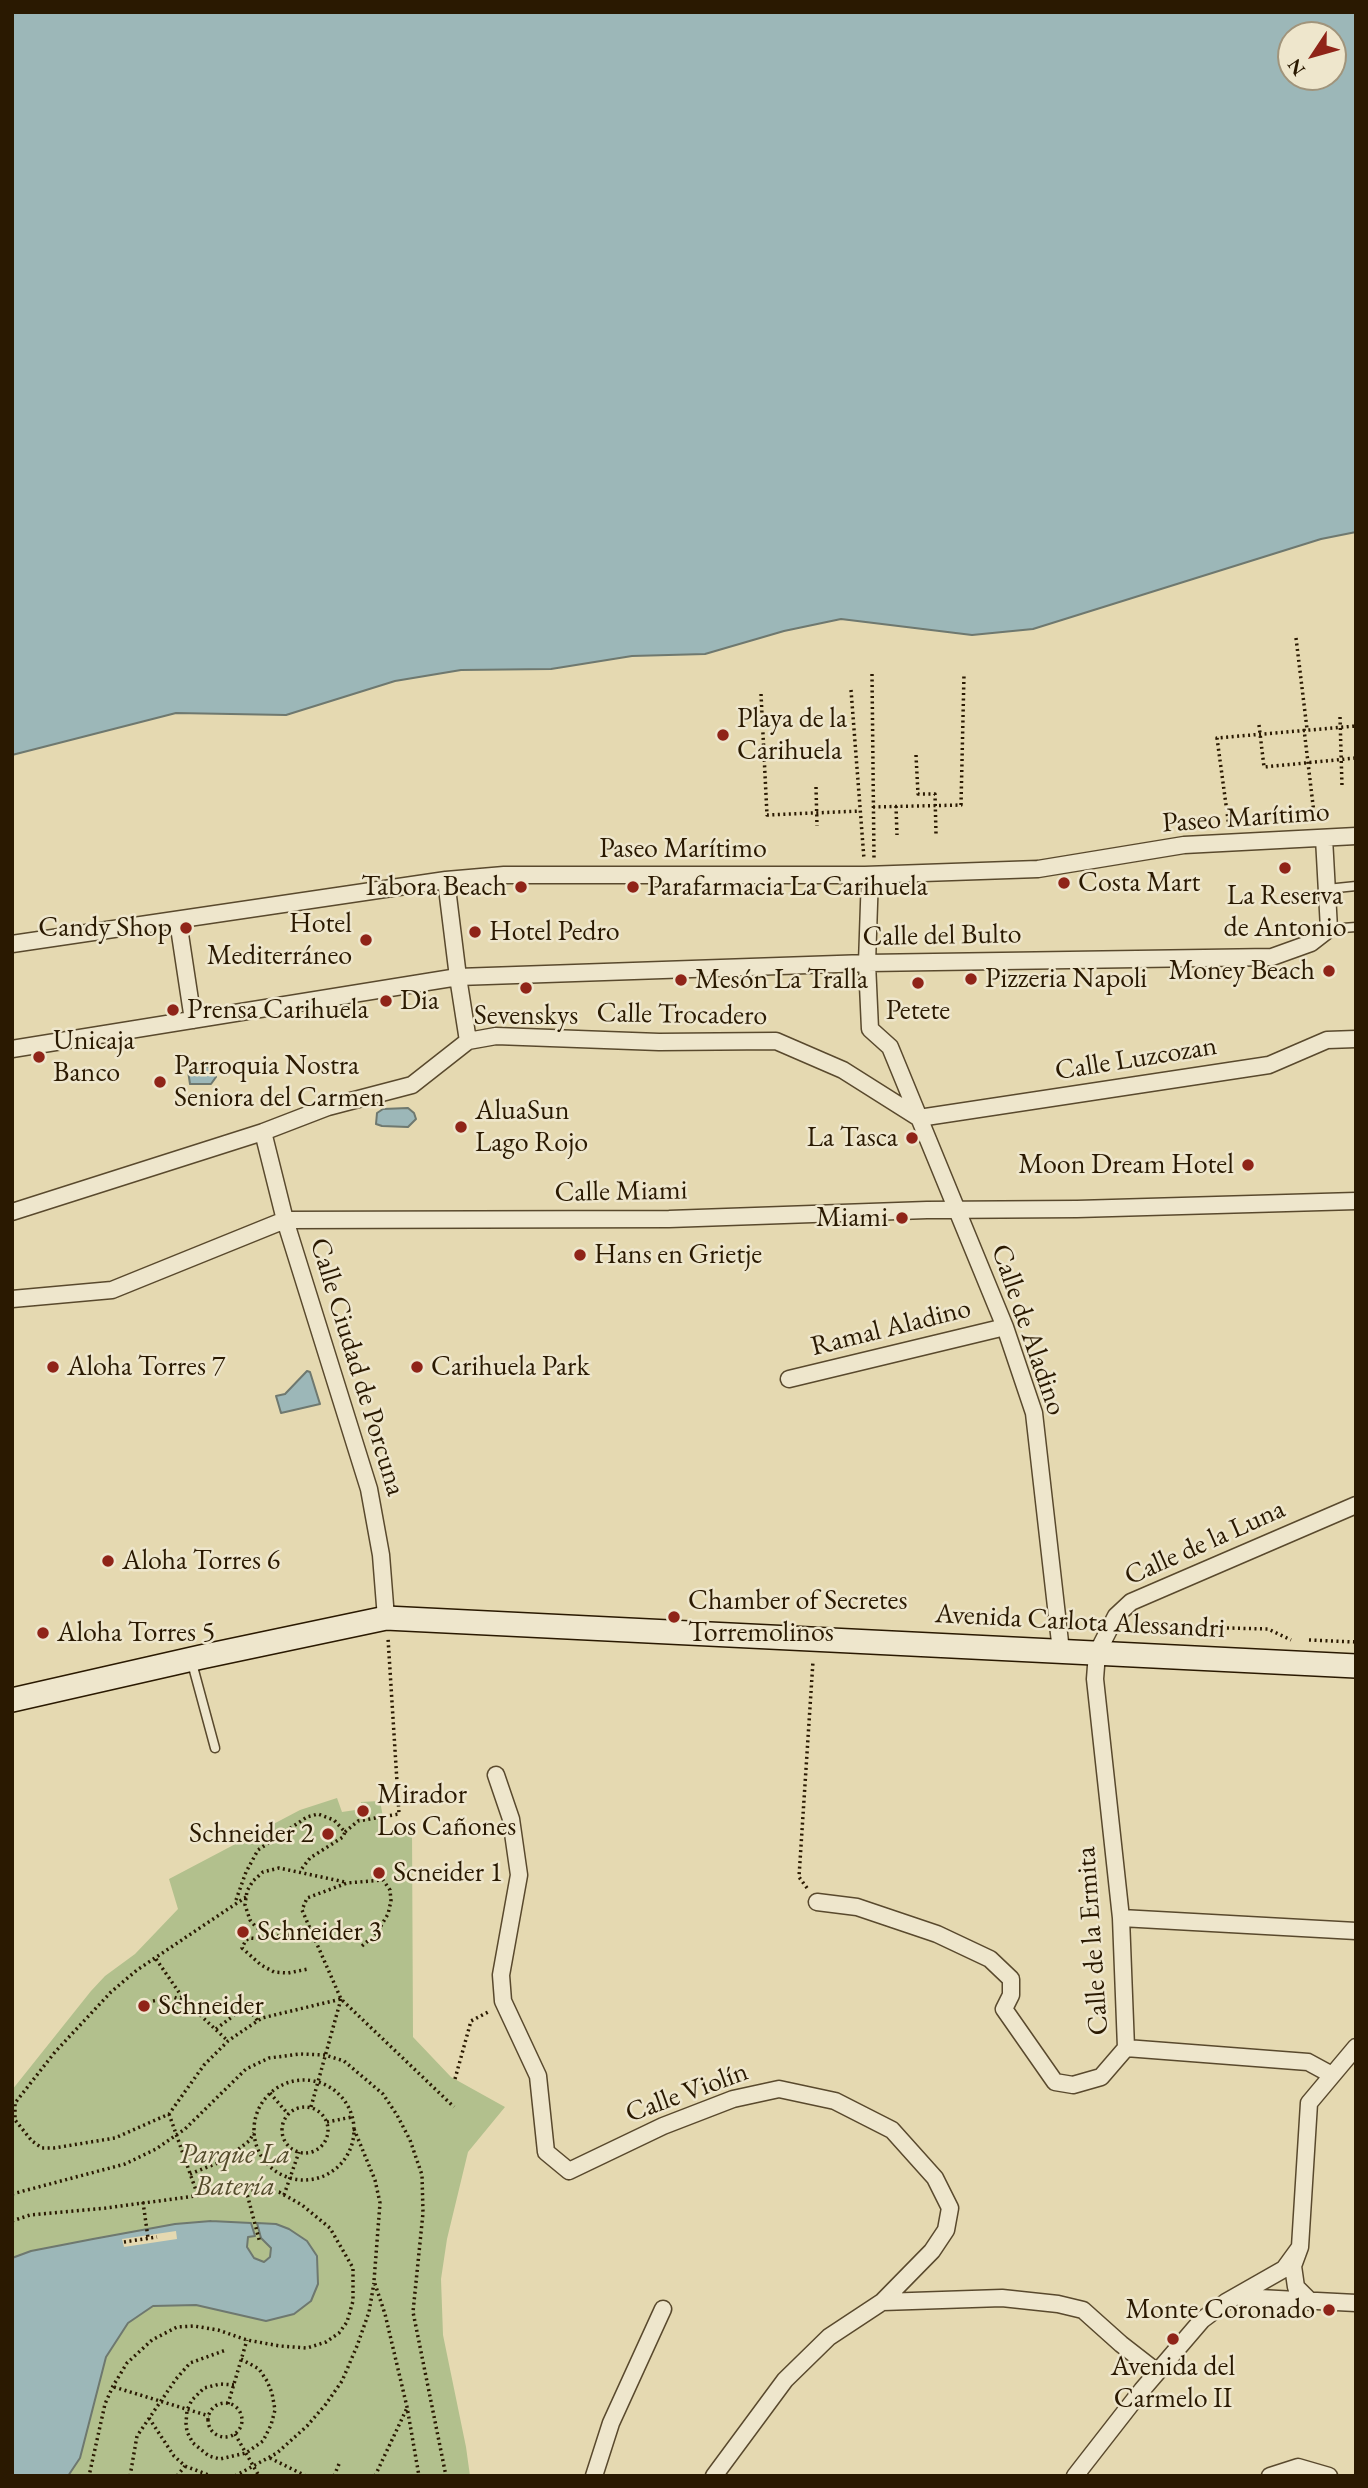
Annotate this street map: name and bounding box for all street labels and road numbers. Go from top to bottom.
street label: Paseo Marítimo [1161,795,1331,841]
street label: Paseo Marítimo [599,832,767,866]
street label: Calle del Bulto [862,918,1022,954]
street label: Calle Trocadero [596,997,768,1033]
street label: Calle Luzcozan [1053,1030,1219,1088]
street label: Calle Miami [554,1174,688,1210]
street label: Calle Ciudad de Porcuna [302,1234,412,1500]
street label: Calle de Aladino [983,1240,1073,1420]
street label: Ramal Aladino [808,1292,974,1364]
street label: Calle de la Luna [1119,1493,1291,1593]
street label: Avenida Carlota Alessandri [934,1598,1226,1646]
street label: Calle de la Ermita [1070,1846,1116,2036]
street label: Calle Violín [621,2055,753,2131]

